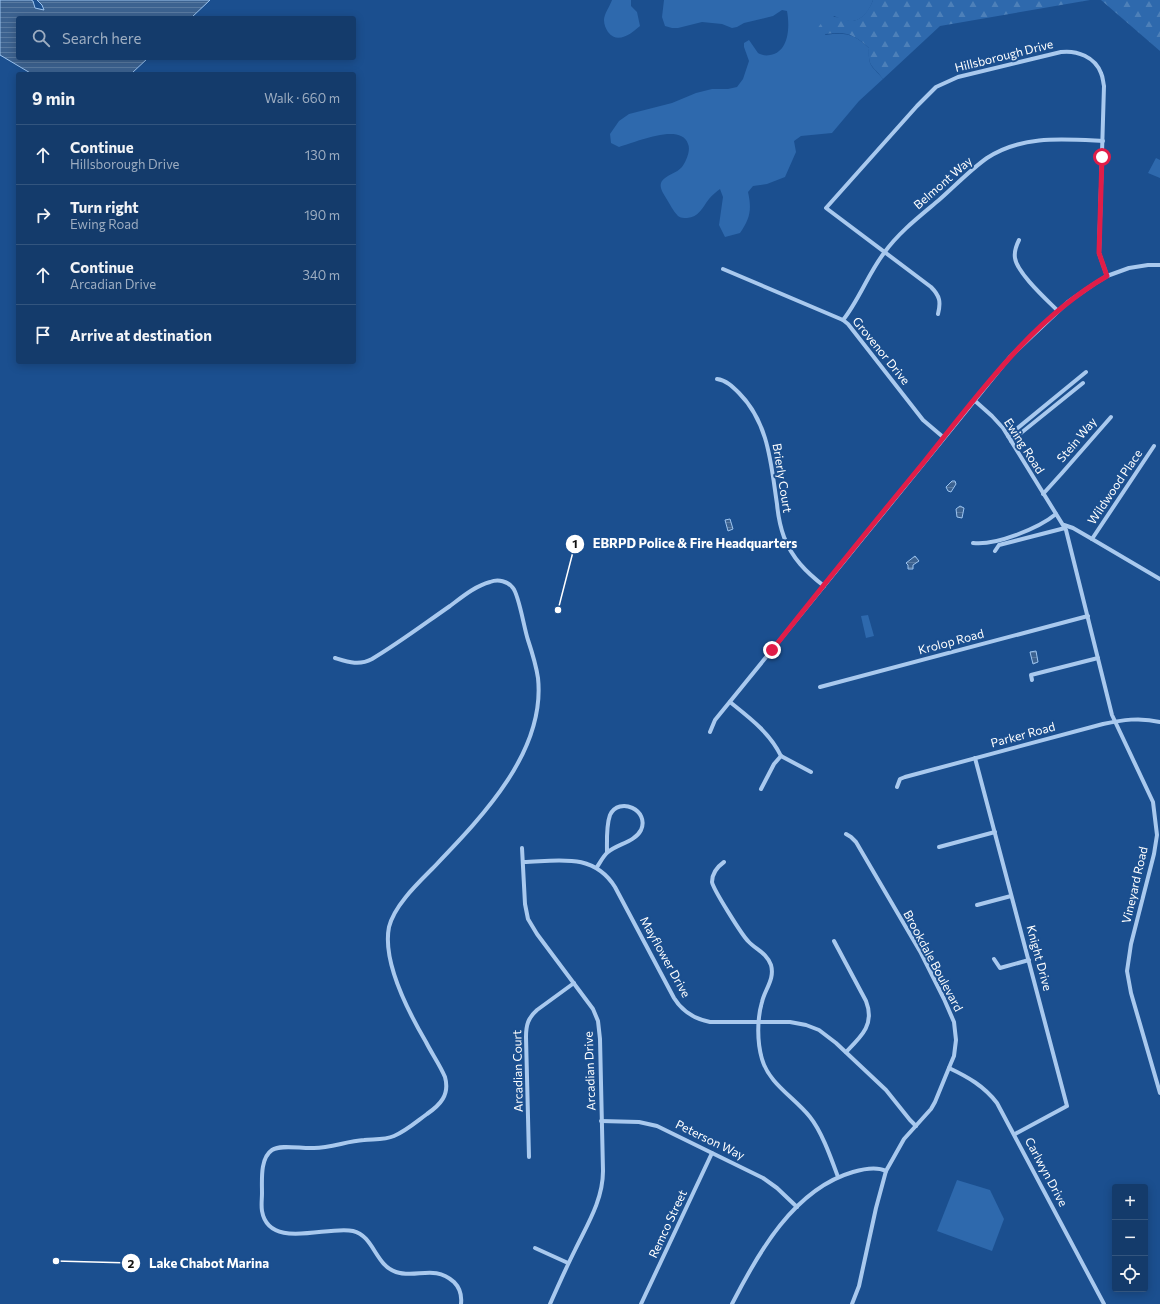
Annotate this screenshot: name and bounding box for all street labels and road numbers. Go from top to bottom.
street label: Hillsborough Drive [953,36,1054,74]
street label: Belmont Way [910,153,974,211]
street label: Grovenor Drive [850,314,913,387]
street label: Stein Way [1053,414,1099,465]
street label: Ewing Road [1002,415,1048,476]
street label: Brierly Court [771,442,795,514]
street label: Wildwood Place [1084,446,1144,527]
street label: Krolop Road [916,626,985,657]
street label: Parker Road [989,719,1057,749]
street label: Vineyard Road [1118,845,1150,925]
street label: Brookdale Boulevard [901,908,967,1014]
street label: Mayflower Drive [638,914,694,999]
street label: Knight Drive [1024,923,1055,992]
street label: Arcadian Court [509,1030,525,1112]
street label: Arcadian Drive [581,1031,597,1111]
street label: Peterson Way [674,1116,747,1162]
street label: Carlwyn Drive [1023,1135,1071,1209]
street label: Remco Street [645,1187,689,1260]

